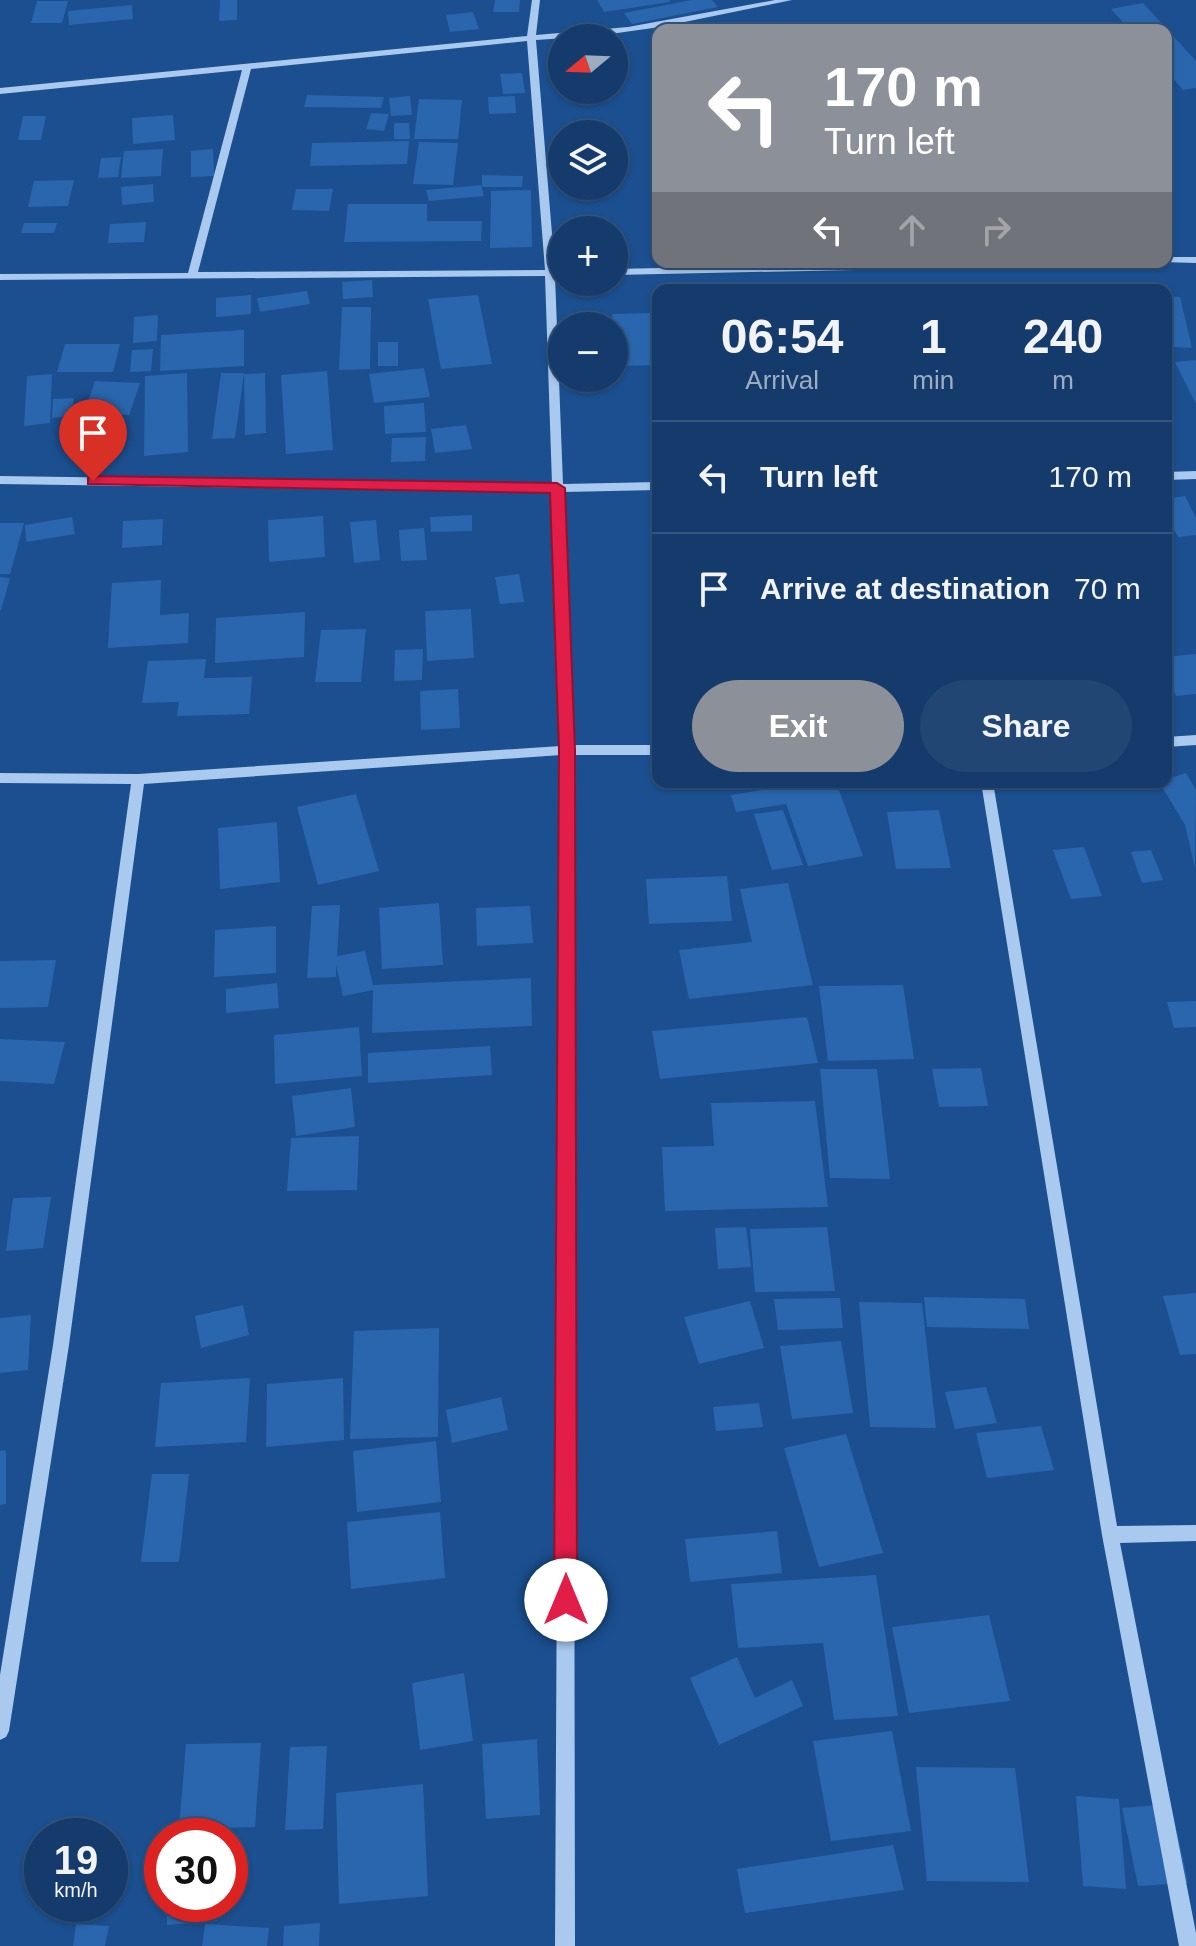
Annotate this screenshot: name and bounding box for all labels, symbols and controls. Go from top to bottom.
north arrow [548,24,628,104]
map controls [548,24,628,392]
text: 170 m [824,55,983,118]
icon: left [692,56,796,160]
button: layers [548,120,628,200]
text: Turn left [824,121,955,162]
icon: left [806,208,850,252]
icon: ahead [890,208,934,252]
icon: right [974,208,1018,252]
button: + [548,216,628,296]
text: 06:54 [721,310,844,363]
text: 1 [920,310,947,363]
text: 240 [1023,310,1103,363]
button: − [548,312,628,392]
text: Arrival [745,365,819,395]
text: min [912,365,954,395]
text: m [1052,365,1074,395]
pin [59,399,127,481]
icon: arrive [71,411,115,455]
icon: left [692,455,736,499]
text: Turn left [760,460,878,493]
text: 170 m [1049,460,1132,493]
icon: arrive [692,567,736,611]
text: Arrive at destination [760,572,1050,605]
text: 70 m [1074,572,1141,605]
button: Exit [692,680,904,772]
button: Share [920,680,1132,772]
position arrow [524,1558,608,1642]
speed limit sign: 30 [144,1818,248,1922]
text: 19 [54,1838,98,1882]
text: km/h [54,1879,98,1901]

